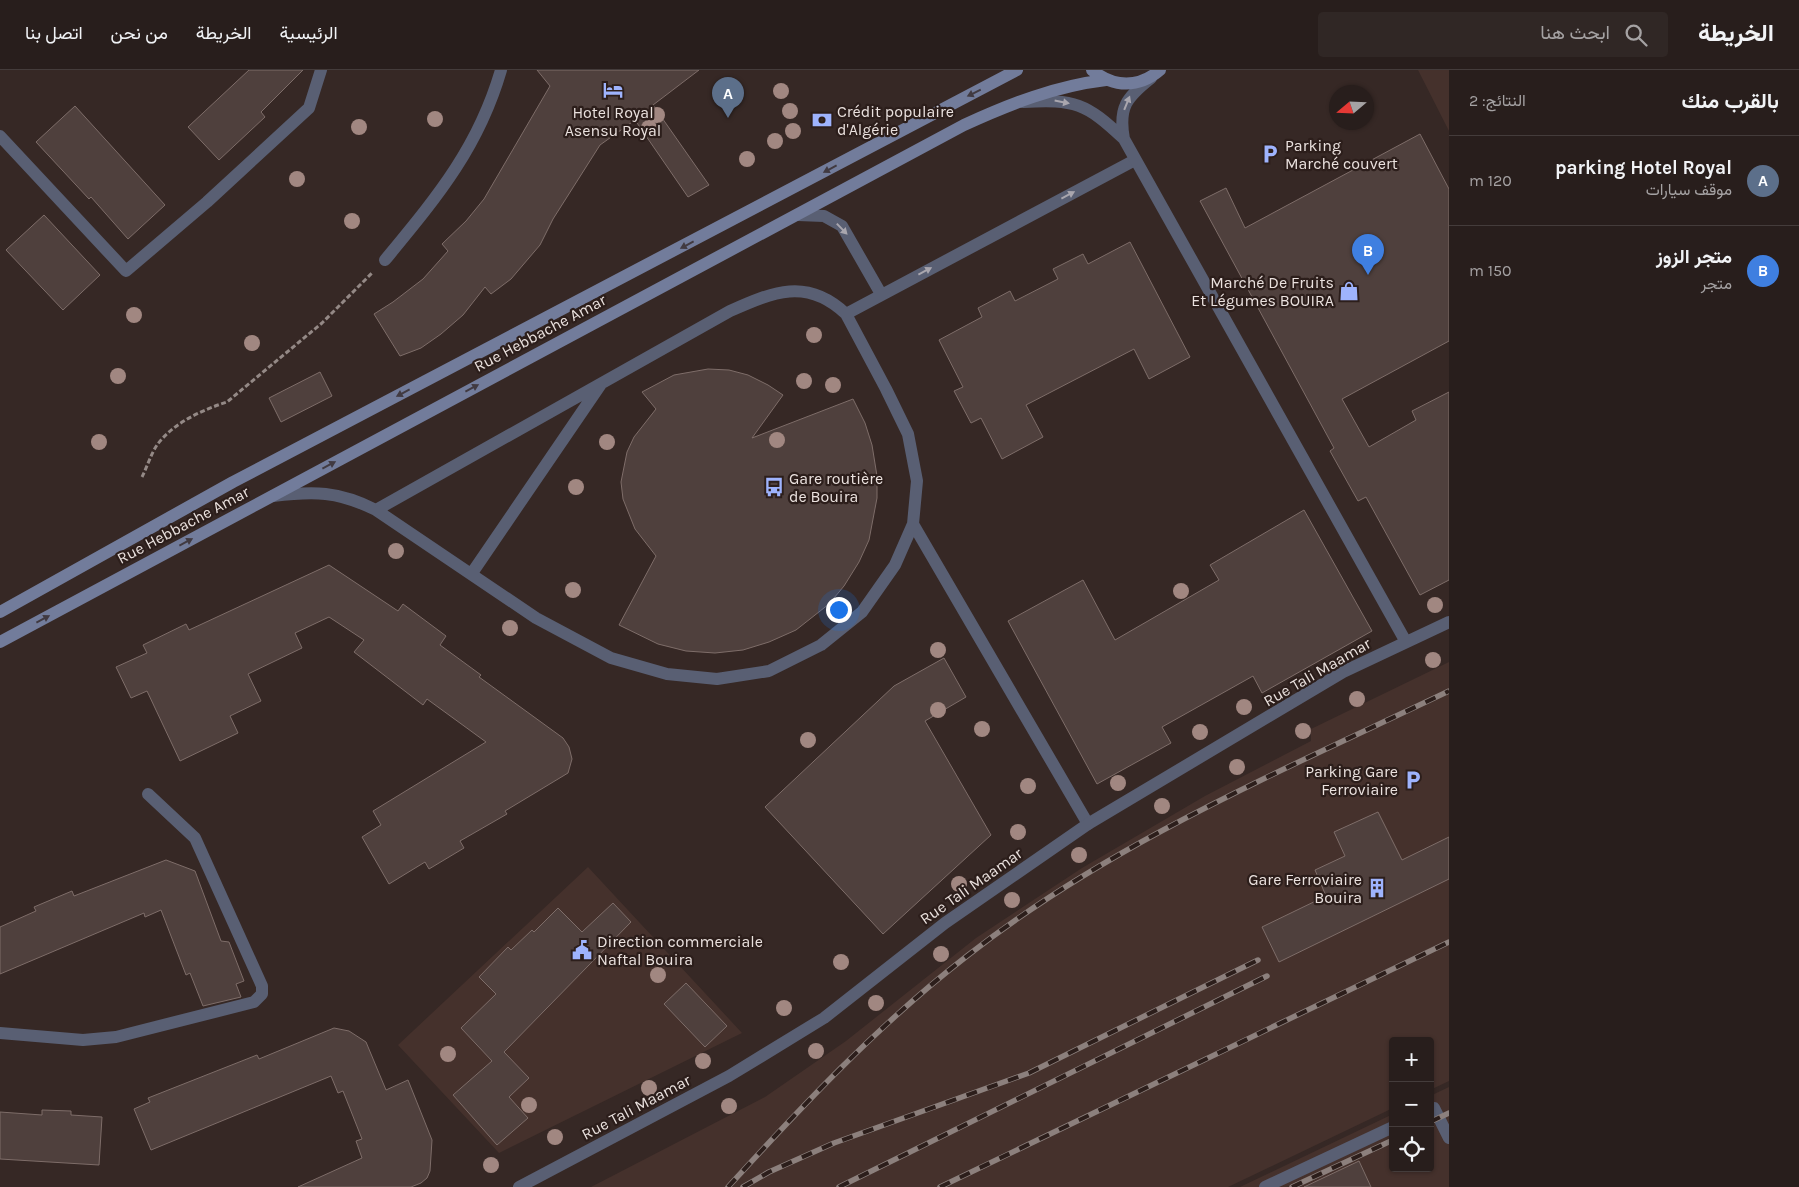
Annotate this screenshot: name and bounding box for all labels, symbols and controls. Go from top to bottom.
search box [1318,12,1668,57]
text: الخريطة [1698,19,1774,47]
icon: search [1622,21,1650,49]
text: اتصل بنا [25,22,83,44]
text: من نحن [111,22,168,44]
text: الخريطة [196,22,252,44]
text: الرئيسية [280,22,338,44]
text: ابحث هنا [1540,22,1610,44]
pin: A [712,77,744,118]
hotel icon: Hotel Royal Asensu Royal [602,79,624,101]
north arrow [1329,85,1374,130]
one-way arrow [967,89,981,97]
text: بالقرب منك [1681,89,1779,113]
text: النتائج: 2 [1469,91,1526,110]
one-way arrow [1123,96,1131,110]
one-way arrow [1054,99,1070,107]
place label: Crédit populaire d'Algérie [837,102,954,139]
place label: Hotel Royal Asensu Royal [565,103,661,140]
bank icon: Crédit populaire d'Algérie [811,109,833,131]
place label: Parking Marché couvert [1285,136,1398,173]
parking icon: Parking Marché couvert [1259,143,1281,165]
text: parking Hotel Royal [1555,157,1732,179]
one-way arrow [823,165,838,173]
text: 120 m [1469,171,1512,190]
text: A [1758,171,1768,190]
text: موقف سيارات [1646,180,1732,199]
one-way arrow [1061,191,1076,199]
one-way arrow [836,223,848,235]
pin: B [1352,234,1384,275]
one-way arrow [680,241,694,249]
text: متجر الزوز [1656,246,1732,268]
text: 150 m [1469,261,1512,280]
text: B [1758,261,1768,280]
one-way arrow [917,267,932,275]
place label: Marché De Fruits Et Légumes BOUIRA [1191,273,1334,310]
text: متجر [1701,274,1732,293]
shop icon: Marché De Fruits Et Légumes BOUIRA [1338,280,1360,302]
street label: Rue Hebbache Amar [471,290,609,376]
one-way arrow [465,384,480,392]
one-way arrow [396,389,411,397]
one-way arrow [322,461,336,469]
place label: Gare routière de Bouira [789,469,883,506]
bus stop icon: Gare routière de Bouira [763,476,785,498]
street label: Rue Hebbache Amar [114,482,252,568]
one-way arrow [179,538,193,546]
your location [826,597,852,623]
one-way arrow [36,615,50,623]
street label: Rue Tali Maamar [1260,633,1374,710]
place label: Parking Gare Ferroviaire [1305,762,1398,799]
parking icon: Parking Gare Ferroviaire [1402,769,1424,791]
street label: Rue Tali Maamar [916,843,1026,928]
place label: Gare Ferroviaire Bouira [1248,870,1362,907]
building icon: Gare Ferroviaire Bouira [1366,877,1388,899]
place label: Direction commerciale Naftal Bouira [597,932,763,969]
public building icon: Direction commerciale Naftal Bouira [571,939,593,961]
map controls [1389,1037,1434,1172]
button: + [1389,1037,1434,1082]
street label: Rue Tali Maamar [578,1070,694,1144]
button: − [1389,1082,1434,1127]
button: locate [1389,1127,1434,1172]

